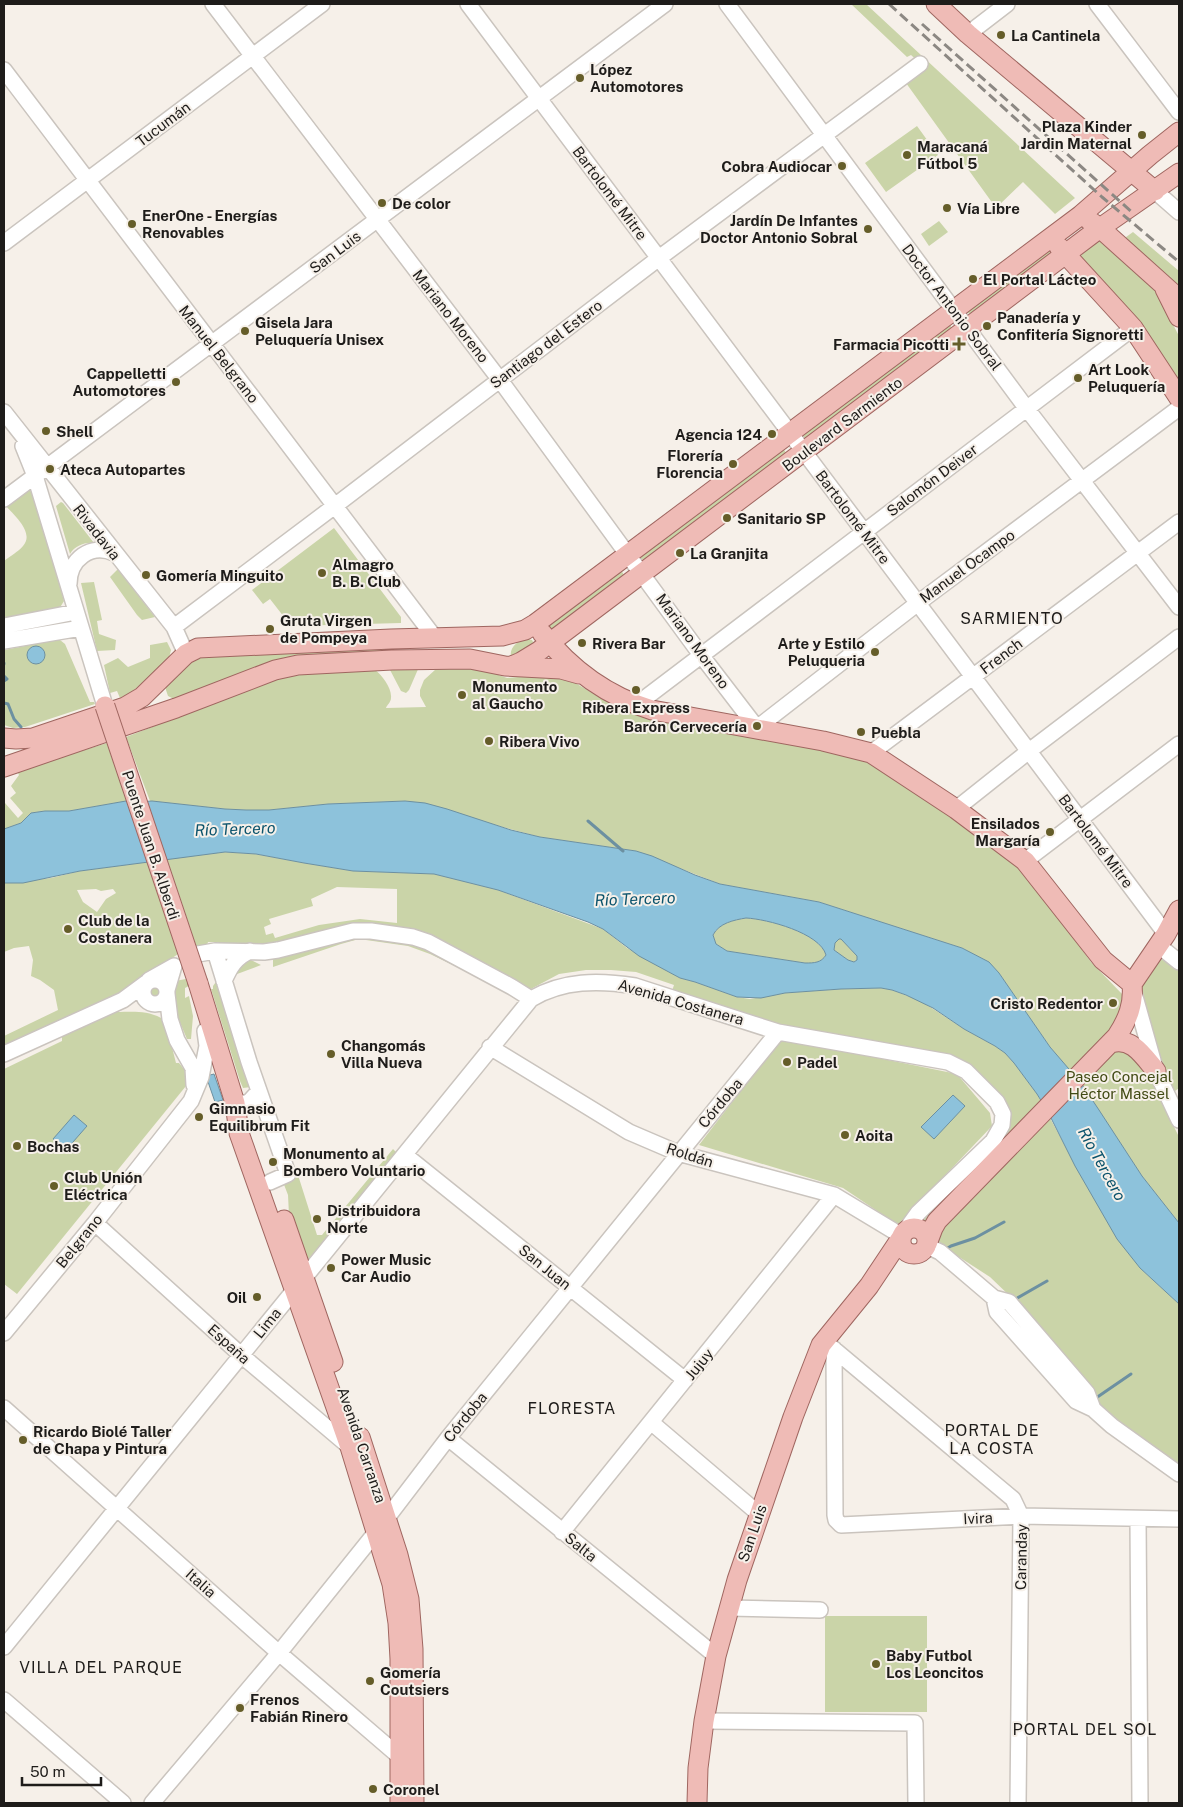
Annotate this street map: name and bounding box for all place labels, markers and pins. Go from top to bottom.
place label: La Cantinela [1011,27,1100,44]
marker: La Cantinela [995,29,1007,41]
place label: López Automotores [590,61,684,95]
marker: López Automotores [574,72,586,84]
place label: Plaza Kinder Jardin Maternal [1021,118,1132,152]
marker: Plaza Kinder Jardin Maternal [1136,129,1148,141]
place label: Maracaná Fútbol 5 [917,138,988,172]
marker: Maracaná Fútbol 5 [901,149,913,161]
place label: Cobra Audiocar [721,158,832,175]
marker: Cobra Audiocar [836,160,848,172]
place label: De color [392,195,451,212]
marker: De color [376,197,388,209]
place label: Vía Libre [957,200,1020,217]
marker: Vía Libre [941,202,953,214]
place label: EnerOne - Energías Renovables [142,207,277,241]
place label: Jardín De Infantes Doctor Antonio Sobral [700,212,858,246]
marker: EnerOne - Energías Renovables [126,218,138,230]
marker: Jardín De Infantes Doctor Antonio Sobral [862,223,874,235]
place label: El Portal Lácteo [983,271,1097,288]
marker: El Portal Lácteo [967,273,979,285]
place label: Panadería y Confitería Signoretti [997,309,1144,343]
place label: Gisela Jara Peluquería Unisex [255,314,384,348]
marker: Panadería y Confitería Signoretti [981,320,993,332]
marker: Gisela Jara Peluquería Unisex [239,325,251,337]
place label: Farmacia Picotti [833,336,949,353]
marker: Farmacia Picotti [953,338,965,350]
place label: Art Look Peluquería [1088,361,1165,395]
place label: Cappelletti Automotores [73,365,166,399]
marker: Art Look Peluquería [1072,372,1084,384]
marker: Cappelletti Automotores [170,376,182,388]
place label: Shell [56,423,94,440]
marker: Shell [40,425,52,437]
place label: Agencia 124 [675,426,762,443]
marker: Agencia 124 [766,428,778,440]
place label: Florería Florencia [656,447,723,481]
marker: Florería Florencia [727,458,739,470]
place label: Ateca Autopartes [60,461,185,478]
marker: Ateca Autopartes [44,463,56,475]
place label: Sanitario SP [737,510,826,527]
marker: Sanitario SP [721,512,733,524]
place label: La Granjita [690,545,768,562]
marker: La Granjita [674,547,686,559]
place label: Almagro B. B. Club [332,556,401,590]
place label: Gomería Minguito [156,567,284,584]
marker: Almagro B. B. Club [316,567,328,579]
marker: Gomería Minguito [140,569,152,581]
place label: Gruta Virgen de Pompeya [280,612,372,646]
marker: Gruta Virgen de Pompeya [264,623,276,635]
place label: Rivera Bar [592,635,665,652]
place label: Arte y Estilo Peluqueria [778,635,865,669]
marker: Rivera Bar [576,637,588,649]
marker: Arte y Estilo Peluqueria [869,646,881,658]
place label: Monumento al Gaucho [472,678,558,712]
marker: Ribera Express [630,684,642,696]
marker: Monumento al Gaucho [456,689,468,701]
place label: Ribera Express [582,699,690,716]
place label: Barón Cervecería [624,718,747,735]
marker: Barón Cervecería [751,720,763,732]
place label: Puebla [871,724,921,741]
marker: Puebla [855,726,867,738]
place label: Ribera Vivo [499,733,580,750]
marker: Ribera Vivo [483,735,495,747]
place label: Ensilados Margaría [971,815,1040,849]
marker: Ensilados Margaría [1044,826,1056,838]
place label: Club de la Costanera [78,912,152,946]
marker: Club de la Costanera [62,923,74,935]
place label: Cristo Redentor [990,995,1103,1012]
marker: Cristo Redentor [1107,997,1119,1009]
place label: Changomás Villa Nueva [341,1037,426,1071]
marker: Changomás Villa Nueva [325,1048,337,1060]
place label: Padel [797,1054,838,1071]
marker: Padel [781,1056,793,1068]
place label: Gimnasio Equilibrum Fit [209,1100,310,1134]
marker: Gimnasio Equilibrum Fit [193,1111,205,1123]
place label: Aoita [855,1127,893,1144]
marker: Aoita [839,1129,851,1141]
place label: Bochas [27,1138,79,1155]
marker: Bochas [11,1140,23,1152]
place label: Monumento al Bombero Voluntario [283,1145,426,1179]
marker: Monumento al Bombero Voluntario [267,1156,279,1168]
place label: Club Unión Eléctrica [64,1169,142,1203]
marker: Club Unión Eléctrica [48,1180,60,1192]
place label: Distribuidora Norte [327,1202,420,1236]
marker: Distribuidora Norte [311,1213,323,1225]
place label: Power Music Car Audio [341,1251,432,1285]
marker: Power Music Car Audio [325,1262,337,1274]
place label: Oil [227,1289,247,1306]
marker: Oil [251,1291,263,1303]
place label: Ricardo Biolé Taller de Chapa y Pintura [33,1423,172,1457]
marker: Ricardo Biolé Taller de Chapa y Pintura [17,1434,29,1446]
place label: Baby Futbol Los Leoncitos [886,1647,984,1681]
marker: Baby Futbol Los Leoncitos [870,1658,882,1670]
place label: Gomería Coutsiers [380,1664,449,1698]
marker: Gomería Coutsiers [364,1675,376,1687]
place label: Frenos Fabián Rinero [250,1691,349,1725]
marker: Frenos Fabián Rinero [234,1702,246,1714]
place label: Coronel [383,1781,440,1798]
marker: Coronel [367,1783,379,1795]

